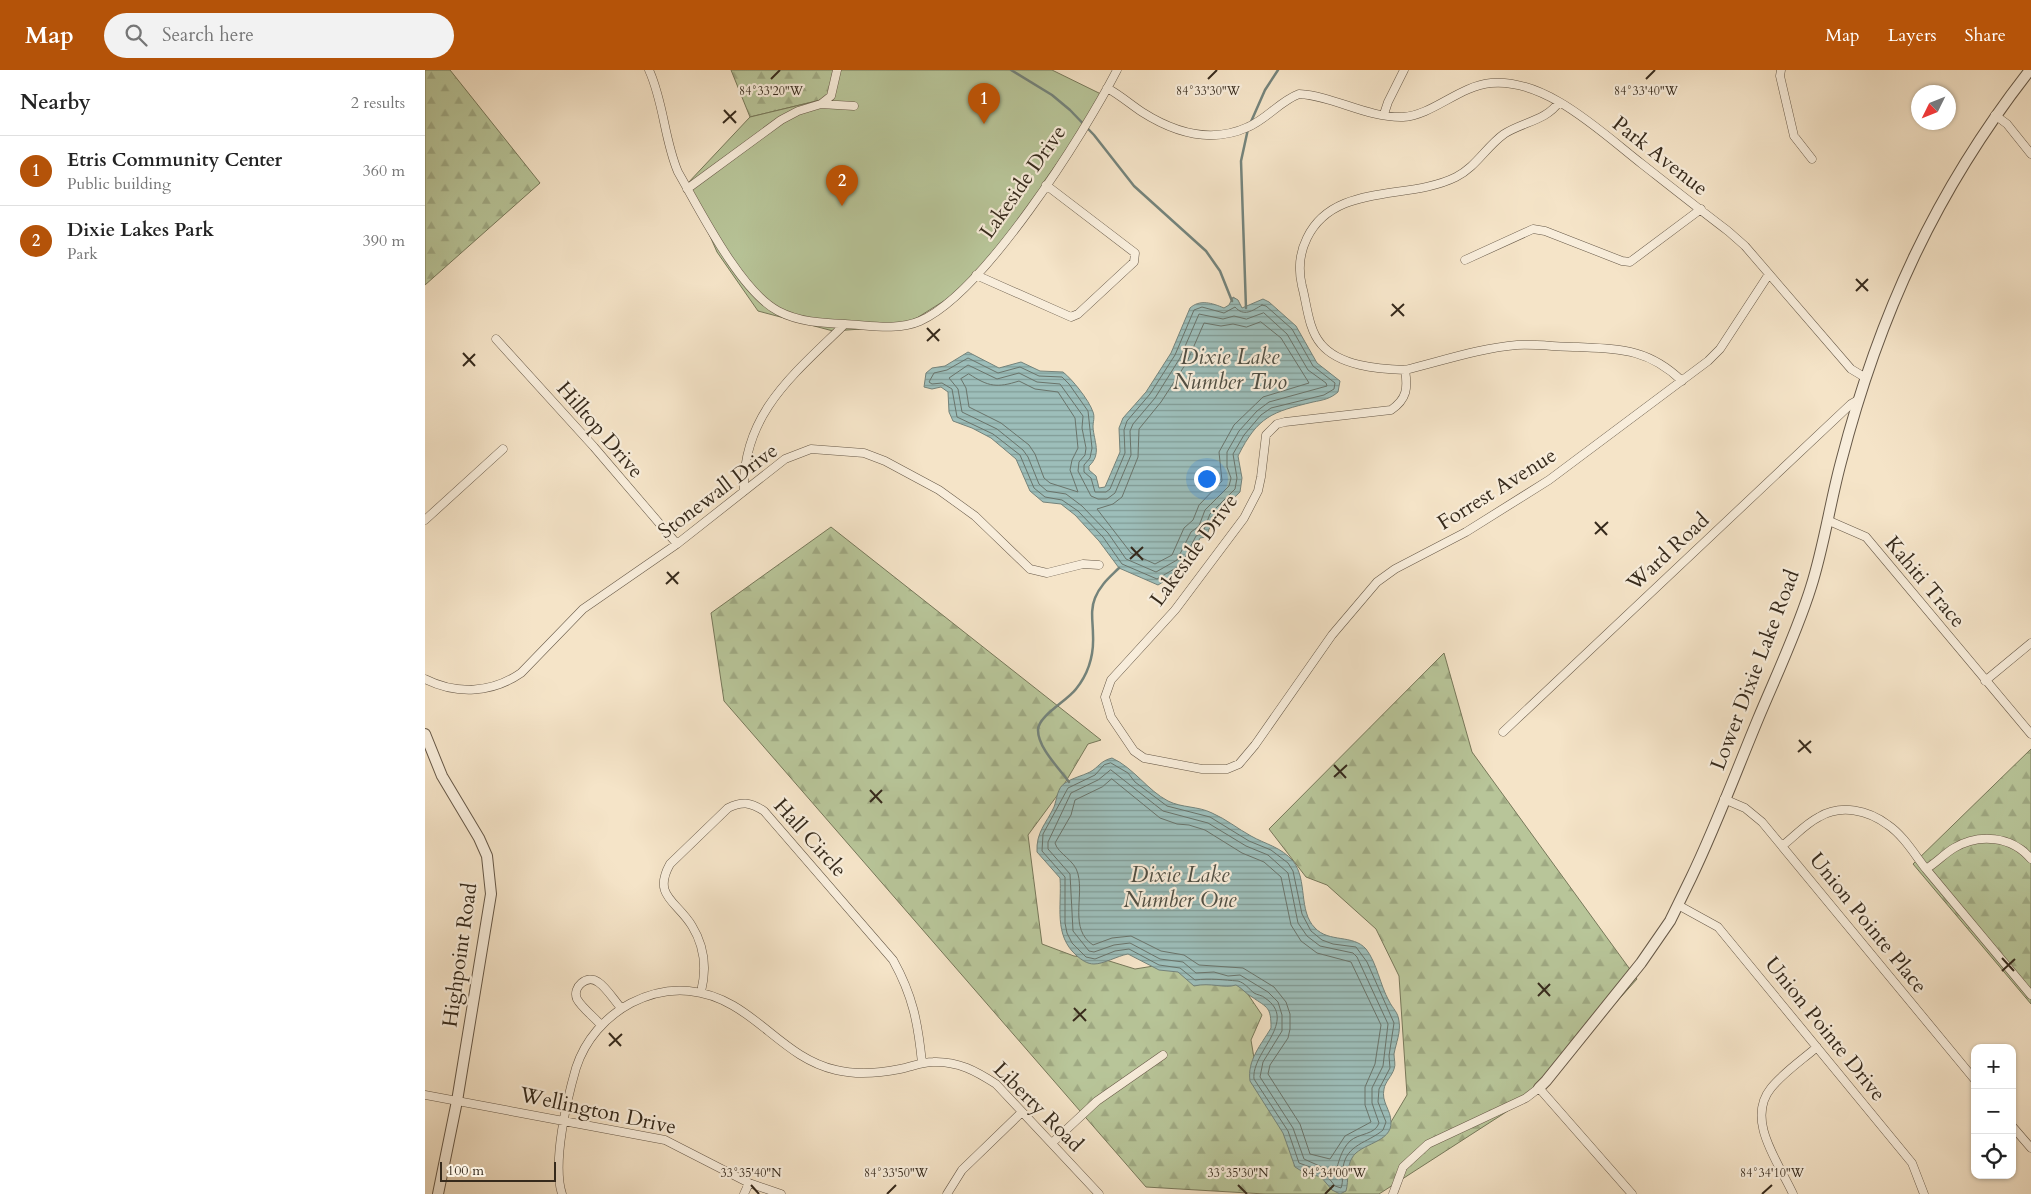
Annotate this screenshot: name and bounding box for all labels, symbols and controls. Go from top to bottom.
search box [104,13,454,58]
text: Map [25,19,74,52]
icon: search [122,21,150,49]
text: Search here [162,22,254,48]
text: Map [1825,23,1860,48]
text: Layers [1888,23,1937,48]
text: Share [1965,23,2006,48]
text: 84°33'20"W [739,83,804,99]
pin: 1 [968,83,1000,124]
text: 84°33'30"W [1176,83,1241,99]
text: 84°33'40"W [1614,83,1679,99]
north arrow [1911,85,1956,130]
text: Nearby [20,88,91,117]
text: 2 results [351,92,405,114]
street label: Park Avenue [1606,109,1714,203]
street label: Lakeside Drive [973,119,1073,245]
text: Etris Community Center [67,147,282,173]
text: 1 [32,160,40,182]
text: 360 m [363,160,405,182]
pin: 2 [826,165,858,206]
text: Public building [67,173,171,195]
text: Dixie Lakes Park [67,217,214,243]
text: 2 [32,230,40,252]
text: 390 m [363,230,405,252]
text: Park [67,243,98,265]
water label: Dixie Lake Number Two [1173,342,1287,397]
street label: Hilltop Drive [550,375,650,485]
street label: Stonewall Drive [652,436,784,546]
street label: Forrest Avenue [1432,441,1562,537]
your location [1194,466,1220,492]
street label: Lakeside Drive [1143,488,1245,612]
street label: Ward Road [1620,506,1716,598]
street label: Kahiti Trace [1878,530,1972,634]
street label: Lower Dixie Lake Road [1703,566,1807,774]
street label: Hall Circle [767,792,853,884]
street label: Union Pointe Place [1802,847,1934,999]
water label: Dixie Lake Number One [1123,860,1237,915]
street label: Highpoint Road [436,881,484,1029]
street label: Union Pointe Drive [1758,951,1892,1107]
map controls [1971,1044,2016,1179]
button: + [1971,1044,2016,1089]
street label: Liberty Road [987,1056,1089,1158]
street label: Wellington Drive [516,1080,679,1142]
button: − [1971,1089,2016,1134]
button: locate [1971,1134,2016,1179]
scale bar [440,1159,556,1182]
text: 100 m [447,1161,484,1180]
text: 33°35'40"N [721,1165,782,1181]
text: 84°33'50"W [864,1165,929,1181]
text: 33°35'30"N [1208,1165,1269,1181]
text: 84°34'00"W [1302,1165,1367,1181]
text: 84°34'10"W [1740,1165,1805,1181]

